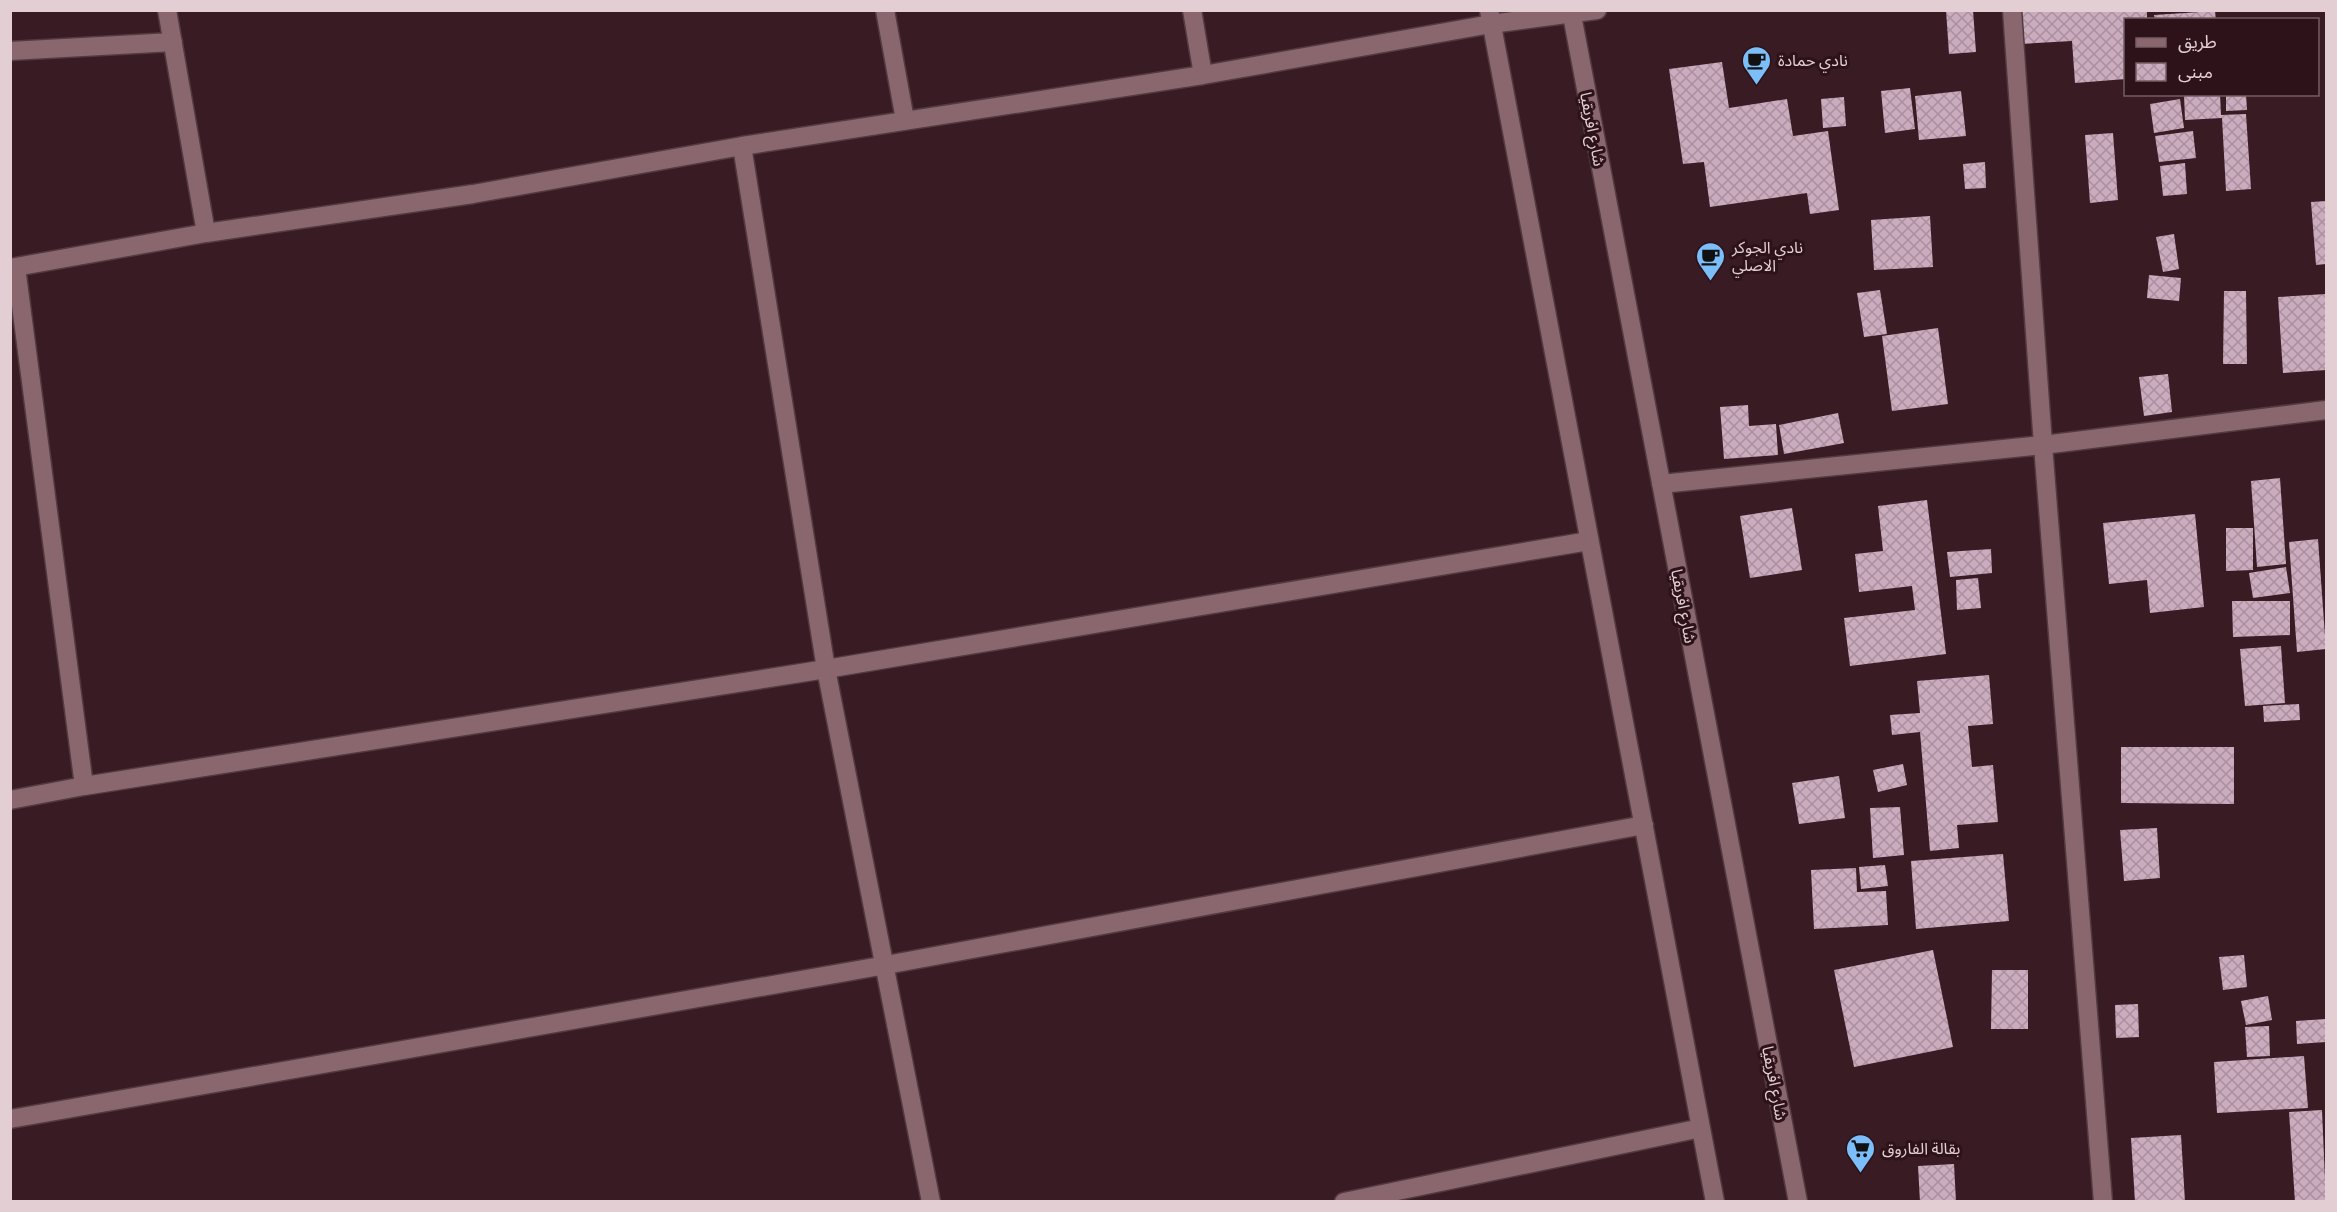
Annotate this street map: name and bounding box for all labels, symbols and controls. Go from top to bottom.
legend [2124,18,2319,96]
text: طريق [2178,29,2217,54]
cafe icon: نادي حمادة [1741,44,1773,86]
place label: نادي حمادة [1778,49,1848,73]
text: مبنى [2178,59,2213,84]
street label: شارع افريقيا [1573,90,1611,168]
place label: نادي الجوكر الاصلي [1731,236,1803,278]
cafe icon: نادي الجوكر الاصلي [1695,240,1727,282]
street label: شارع افريقيا [1664,567,1702,645]
street label: شارع افريقيا [1755,1044,1793,1122]
supermarket icon: بقالة الفاروق [1845,1132,1877,1174]
place label: بقالة الفاروق [1882,1137,1960,1159]

